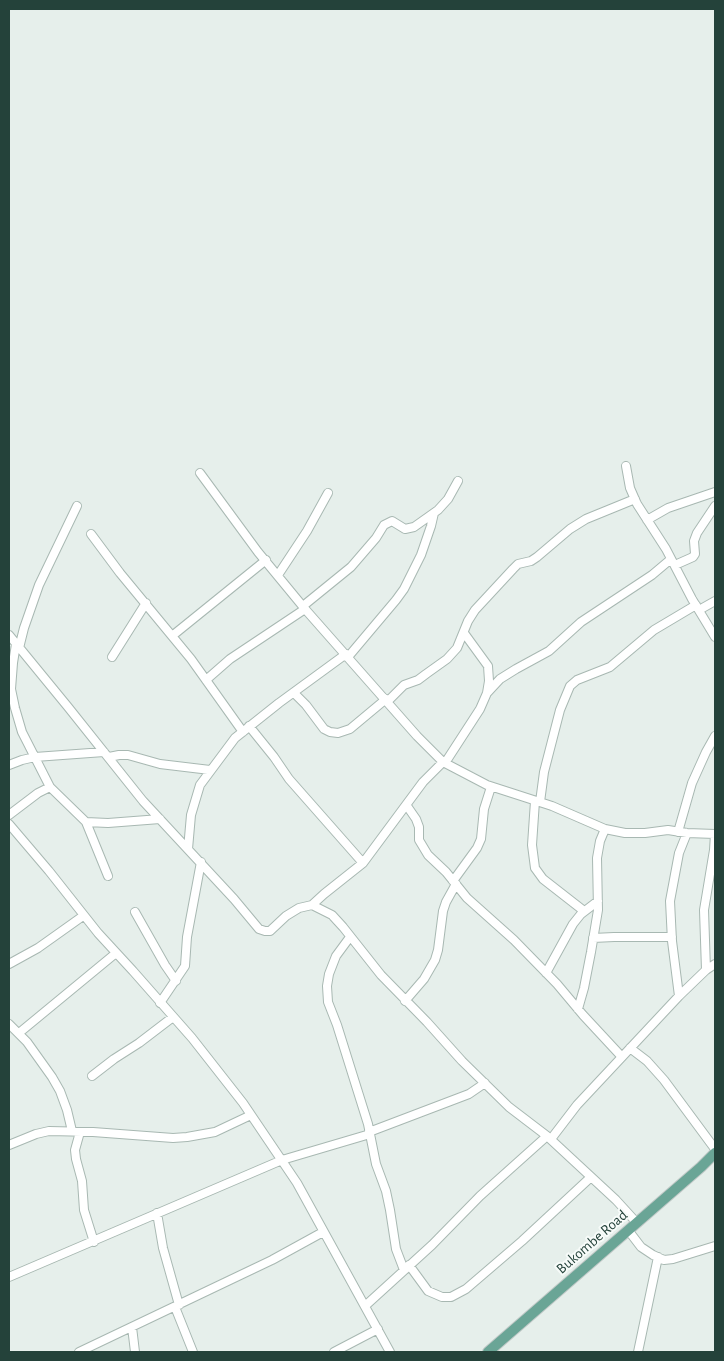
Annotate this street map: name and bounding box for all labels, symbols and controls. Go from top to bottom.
street label: Bukombe Road [553,1206,631,1278]

